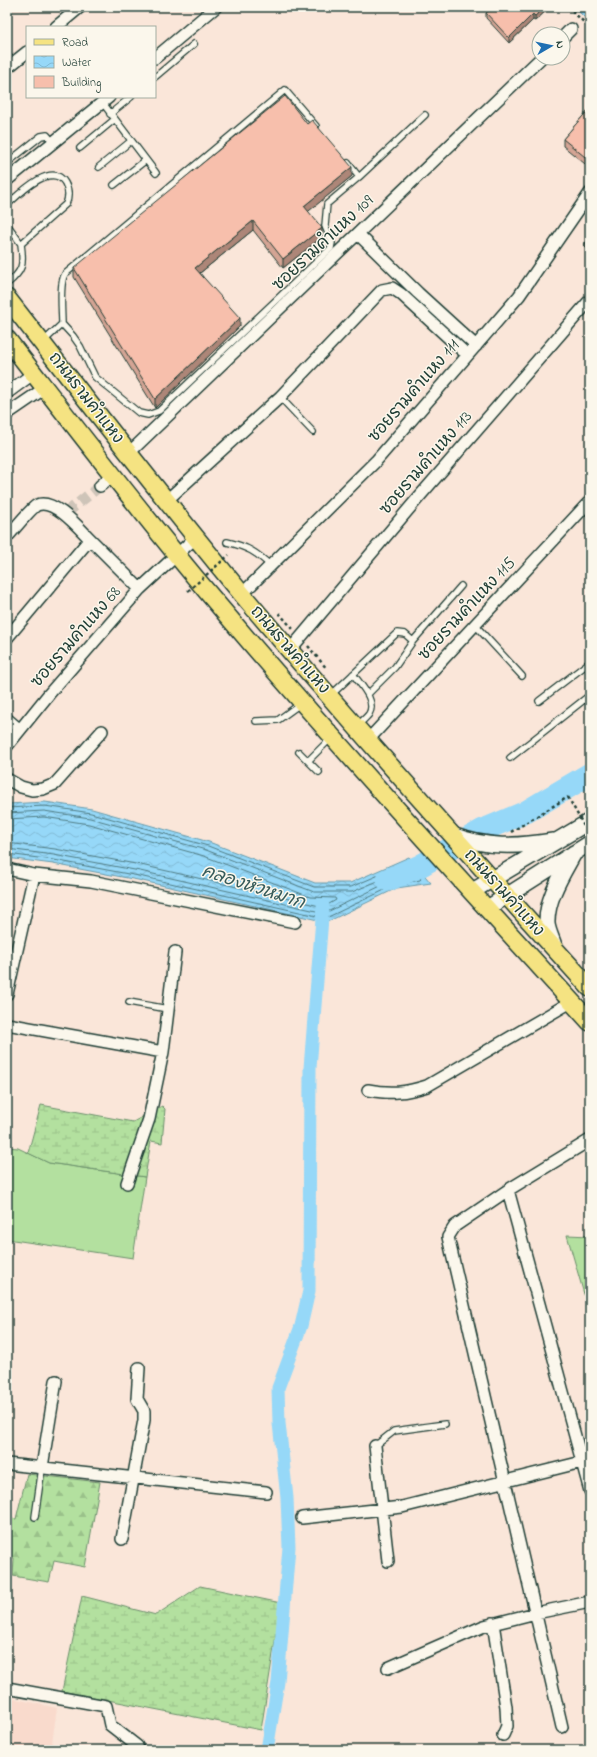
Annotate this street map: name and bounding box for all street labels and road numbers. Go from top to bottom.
street label: ซอยรามคำแหง 109 [267,189,379,297]
street label: ซอยรามคำแหง 111 [362,334,466,448]
street label: ถนนรามคำแหง [42,347,130,449]
street label: ซอยรามคำแหง 113 [374,405,478,521]
street label: ซอยรามคำแหง 115 [412,551,522,666]
street label: ซอยรามคำแหง 68 [25,581,127,693]
street label: ถนนรามคำแหง [244,600,336,700]
street label: ถนนรามคำแหง [458,844,550,942]

